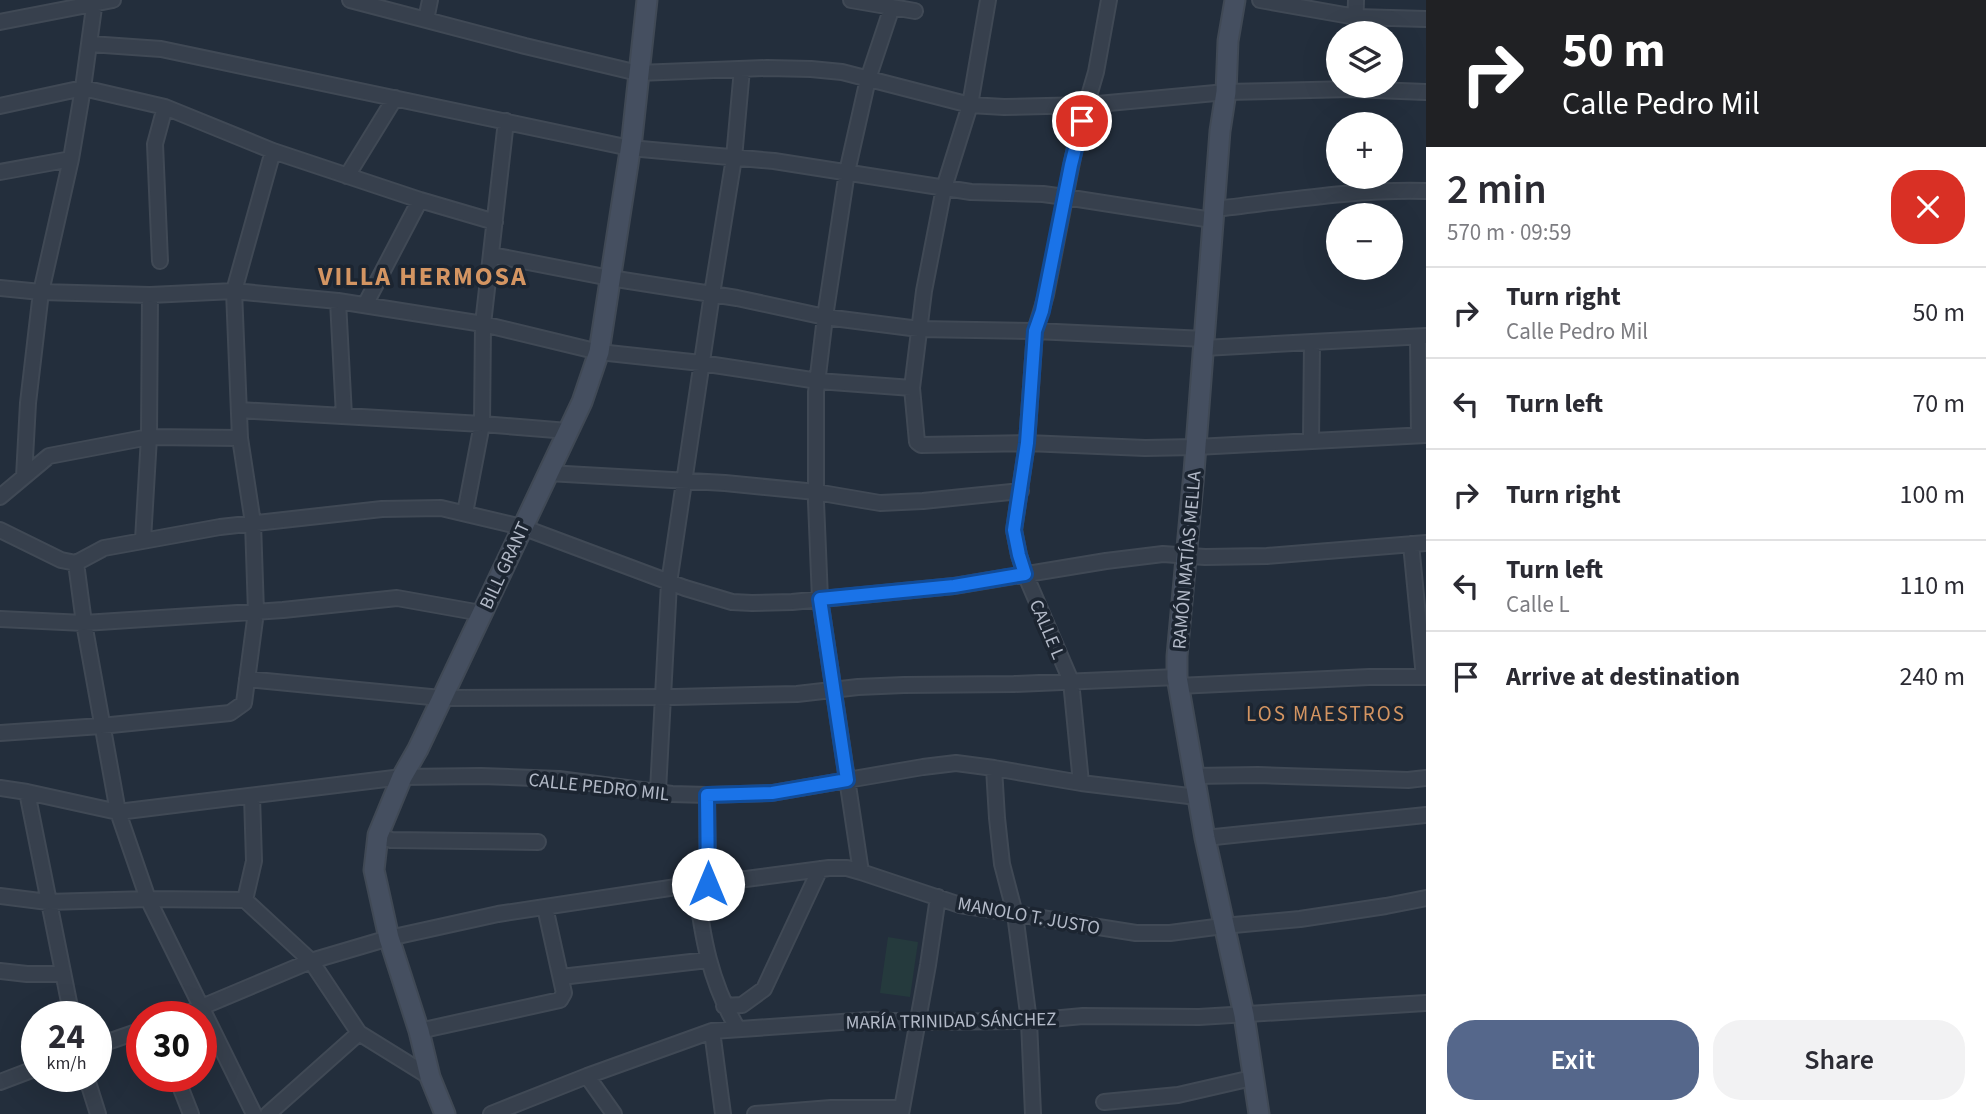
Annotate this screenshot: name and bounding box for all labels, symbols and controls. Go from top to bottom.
text: 50 m [1562,16,1666,86]
map controls [1326,21,1403,280]
button: layers [1326,21,1403,98]
icon: right [1447,28,1538,119]
text: Calle Pedro Mil [1562,81,1760,127]
pin [1052,91,1112,151]
icon: arrive [1063,102,1101,140]
button: + [1326,112,1403,189]
text: 2 min [1447,160,1547,220]
button: close [1891,170,1965,244]
button: − [1326,203,1403,280]
text: 570 m · 09:59 [1447,216,1571,249]
district label: VILLA HERMOSA [317,258,528,295]
text: Turn right [1506,278,1621,315]
icon: right [1447,294,1485,332]
text: 50 m [1912,294,1965,331]
text: Calle Pedro Mil [1506,315,1648,348]
icon: left [1447,385,1485,423]
text: Turn left [1506,385,1603,422]
text: 70 m [1912,385,1965,422]
street label: RAMÓN MATÍAS MELLA [1166,469,1209,650]
icon: right [1447,476,1485,514]
text: Turn right [1506,476,1621,513]
text: 100 m [1899,476,1965,513]
street label: BILL GRANT [473,517,537,614]
text: Turn left [1506,551,1603,588]
icon: left [1447,567,1485,605]
text: 110 m [1899,567,1965,604]
text: Calle L [1506,588,1570,621]
street label: CALLE L [1022,595,1071,664]
icon: arrive [1447,658,1485,696]
text: Arrive at destination [1506,658,1740,695]
text: 240 m [1899,658,1965,695]
district label: LOS MAESTROS [1246,699,1406,729]
street label: CALLE PEDRO MIL [527,767,670,808]
position arrow [671,847,745,921]
street label: MANOLO T. JUSTO [955,891,1102,942]
speed limit sign: 30 [126,1001,217,1092]
street label: MARÍA TRINIDAD SÁNCHEZ [845,1006,1057,1037]
text: 24 [48,1012,85,1062]
button: Exit [1447,1020,1699,1100]
button: Share [1713,1020,1965,1100]
text: km/h [47,1051,86,1076]

